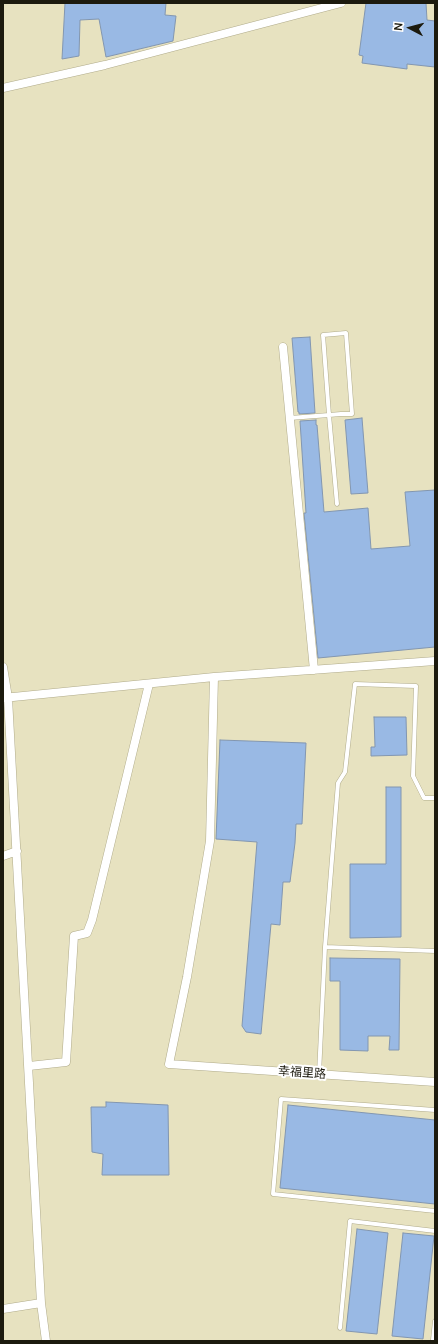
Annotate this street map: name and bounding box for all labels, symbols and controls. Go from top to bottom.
north arrow [390,8,430,48]
text: N [390,22,405,31]
street label: 幸福里路 [278,1064,326,1082]

